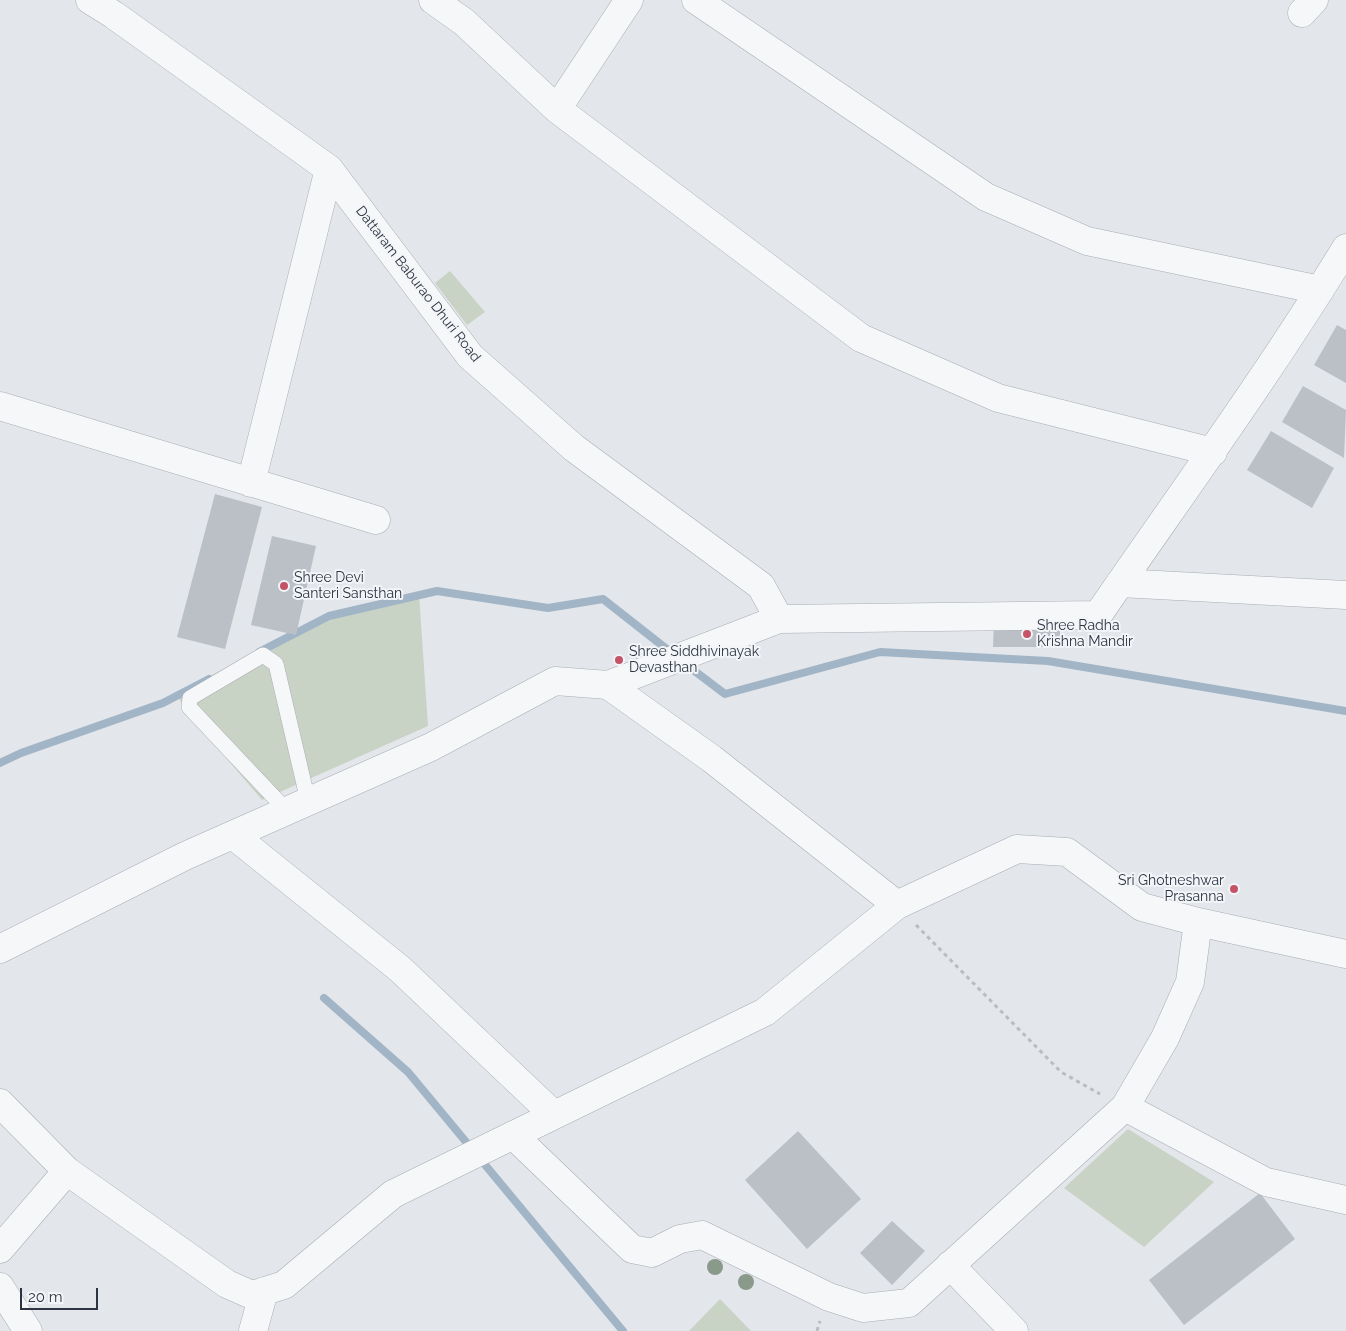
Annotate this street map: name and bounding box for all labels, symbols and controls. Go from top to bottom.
street label: Dattaram Baburao Dhuri Road [352,203,484,365]
place label: Shree Devi Santeri Sansthan [294,570,402,602]
marker: Shree Devi Santeri Sansthan [278,580,290,592]
place label: Shree Radha Krishna Mandir [1037,618,1133,650]
marker: Shree Radha Krishna Mandir [1021,628,1033,640]
place label: Shree Siddhivinayak Devasthan [629,644,759,676]
marker: Shree Siddhivinayak Devasthan [613,654,625,666]
place label: Sri Ghotneshwar Prasanna [1118,873,1224,906]
marker: Sri Ghotneshwar Prasanna [1228,883,1240,895]
scale bar [22,1278,100,1310]
text: 20 m [28,1288,63,1306]

